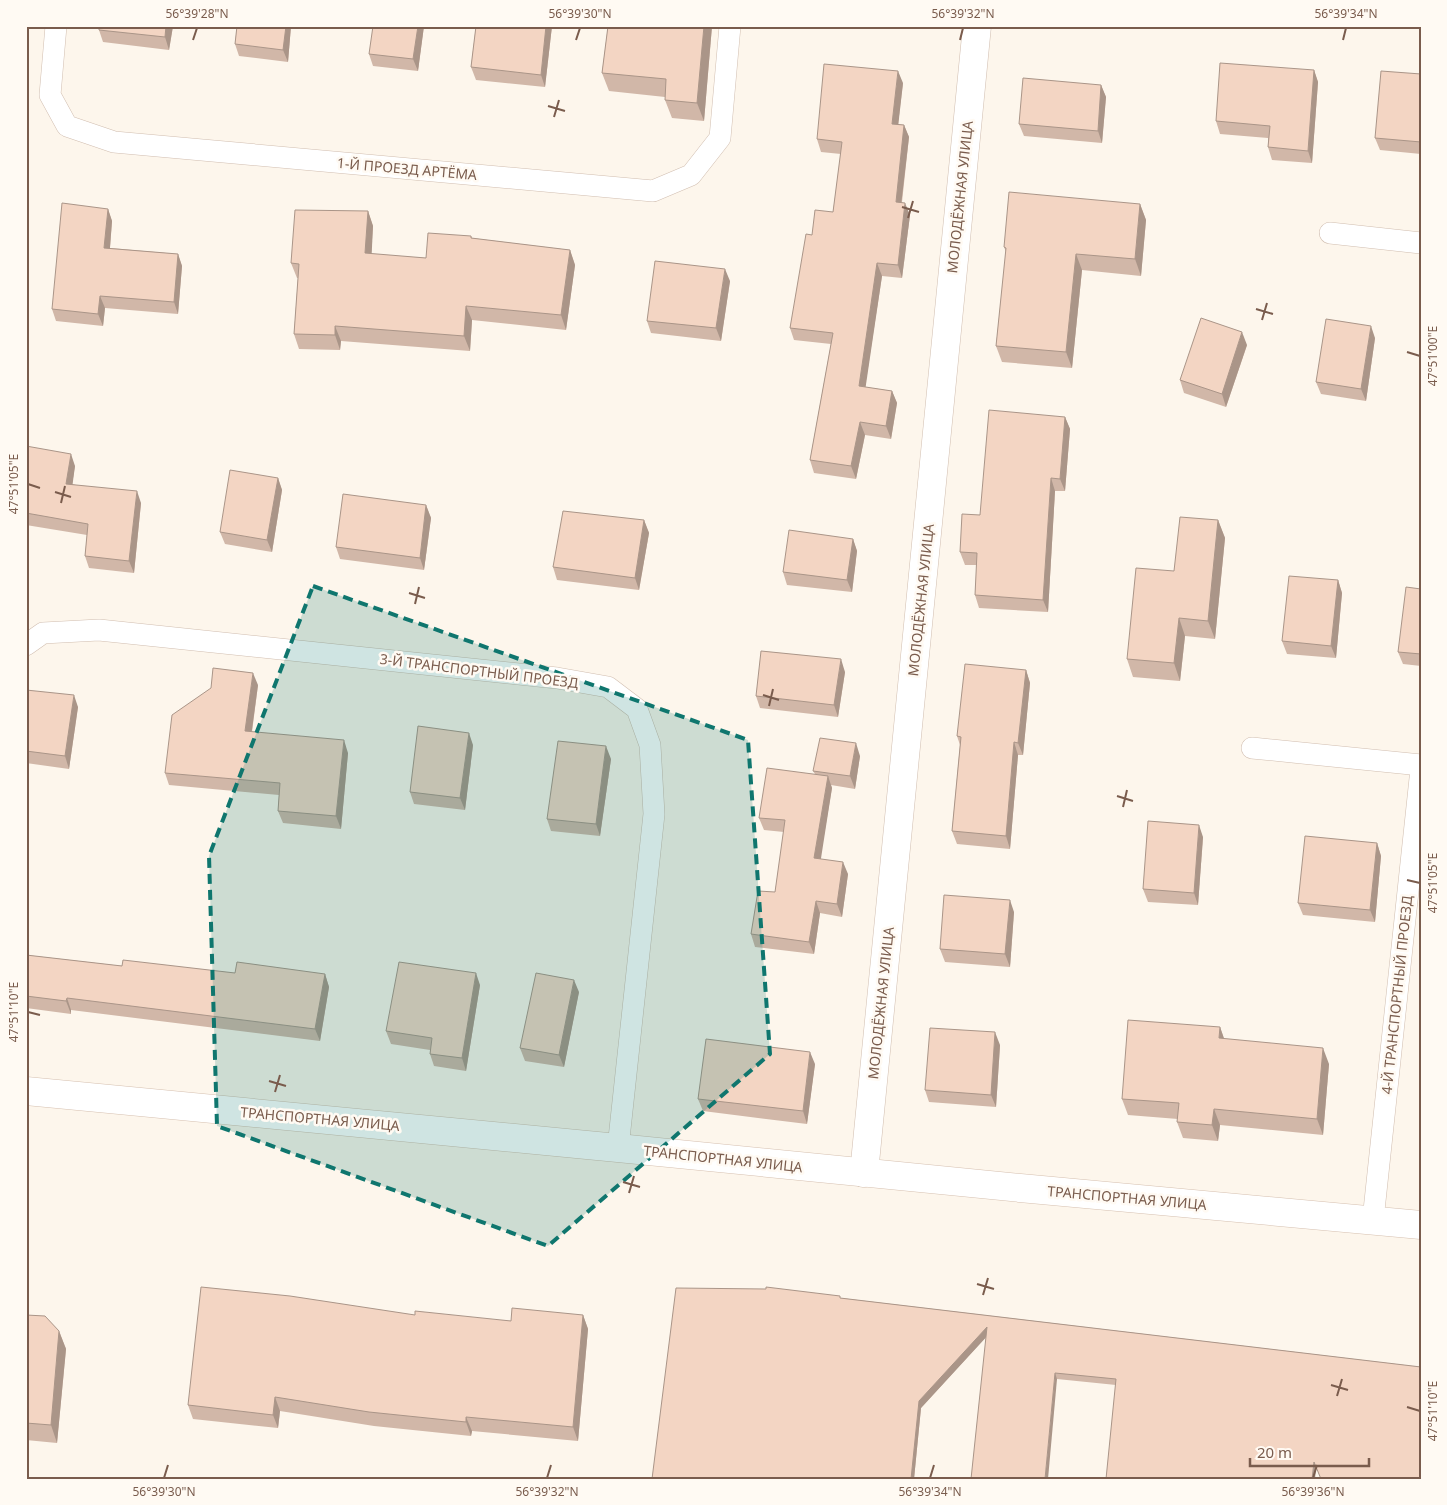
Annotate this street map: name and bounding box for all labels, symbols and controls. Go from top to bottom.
text: 56°39'28"N [165,5,229,22]
text: 56°39'30"N [548,5,612,22]
text: 56°39'32"N [931,5,995,22]
text: 56°39'34"N [1314,5,1378,22]
street label: МОЛОДЁЖНАЯ УЛИЦА [942,120,977,274]
street label: 1-Й ПРОЕЗД АРТЁМА [336,153,478,184]
text: 47°51'00"E [1424,326,1441,386]
text: 47°51'05"E [5,454,22,514]
street label: МОЛОДЁЖНАЯ УЛИЦА [903,523,938,677]
street label: 3-Й ТРАНСПОРТНЫЙ ПРОЕЗД [379,649,580,692]
text: 47°51'05"E [1424,853,1441,913]
street label: 4-Й ТРАНСПОРТНЫЙ ПРОЕЗД [1377,894,1416,1095]
street label: МОЛОДЁЖНАЯ УЛИЦА [863,926,898,1080]
text: 47°51'10"E [5,982,22,1042]
street label: ТРАНСПОРТНАЯ УЛИЦА [240,1102,401,1135]
street label: ТРАНСПОРТНАЯ УЛИЦА [643,1141,804,1176]
street label: ТРАНСПОРТНАЯ УЛИЦА [1047,1181,1208,1214]
text: 47°51'10"E [1424,1381,1441,1441]
scale bar [1250,1435,1368,1467]
text: 20 m [1257,1442,1292,1462]
text: 56°39'30"N [132,1483,196,1500]
text: 56°39'32"N [515,1483,579,1500]
text: 56°39'34"N [898,1483,962,1500]
text: 56°39'36"N [1281,1483,1345,1500]

